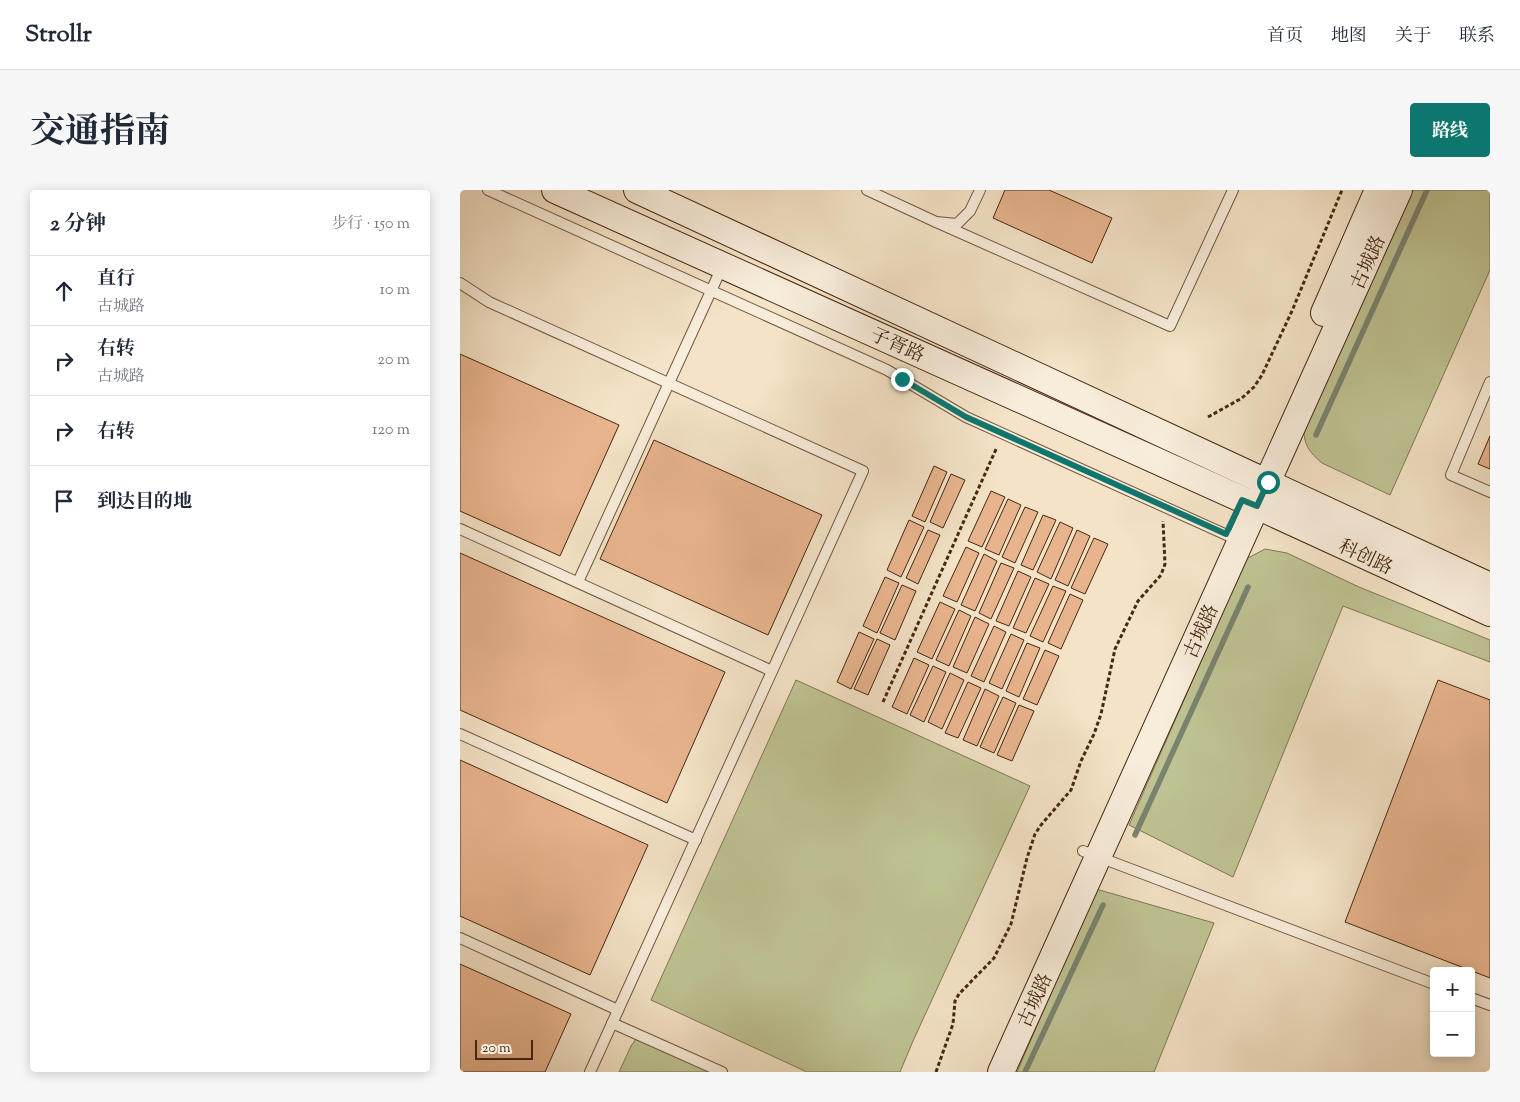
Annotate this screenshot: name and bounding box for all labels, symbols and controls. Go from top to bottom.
text: Strollr [25,18,92,52]
text: 首页 [1267,24,1303,50]
text: 地图 [1331,24,1367,50]
text: 关于 [1395,24,1431,50]
text: 联系 [1459,24,1495,50]
button: 路线 [1410,103,1490,157]
text: 交通指南 [30,108,170,159]
text: 2 分钟 [50,210,106,240]
text: 步行 · 150 m [331,213,410,236]
street label: 古城路 [1345,231,1393,295]
text: 直行 [97,266,135,293]
icon: ahead [50,277,78,305]
text: 10 m [380,279,410,302]
text: 古城路 [97,296,145,319]
street label: 子胥路 [865,322,929,370]
text: 右转 [97,336,135,363]
icon: right [50,347,78,375]
text: 20 m [377,349,410,372]
text: 古城路 [97,366,145,389]
route end [891,368,914,391]
icon: right [50,417,78,445]
text: 右转 [97,419,135,446]
text: 120 m [372,419,410,442]
route start [1257,471,1280,494]
icon: arrive [50,487,78,515]
text: 到达目的地 [97,489,192,516]
street label: 科创路 [1333,534,1396,583]
street label: 古城路 [1178,600,1226,664]
map controls [1430,967,1475,1057]
button: + [1430,967,1475,1012]
street label: 古城路 [1012,969,1060,1033]
button: − [1430,1012,1475,1057]
scale bar [475,1037,532,1060]
text: 20 m [482,1039,511,1059]

